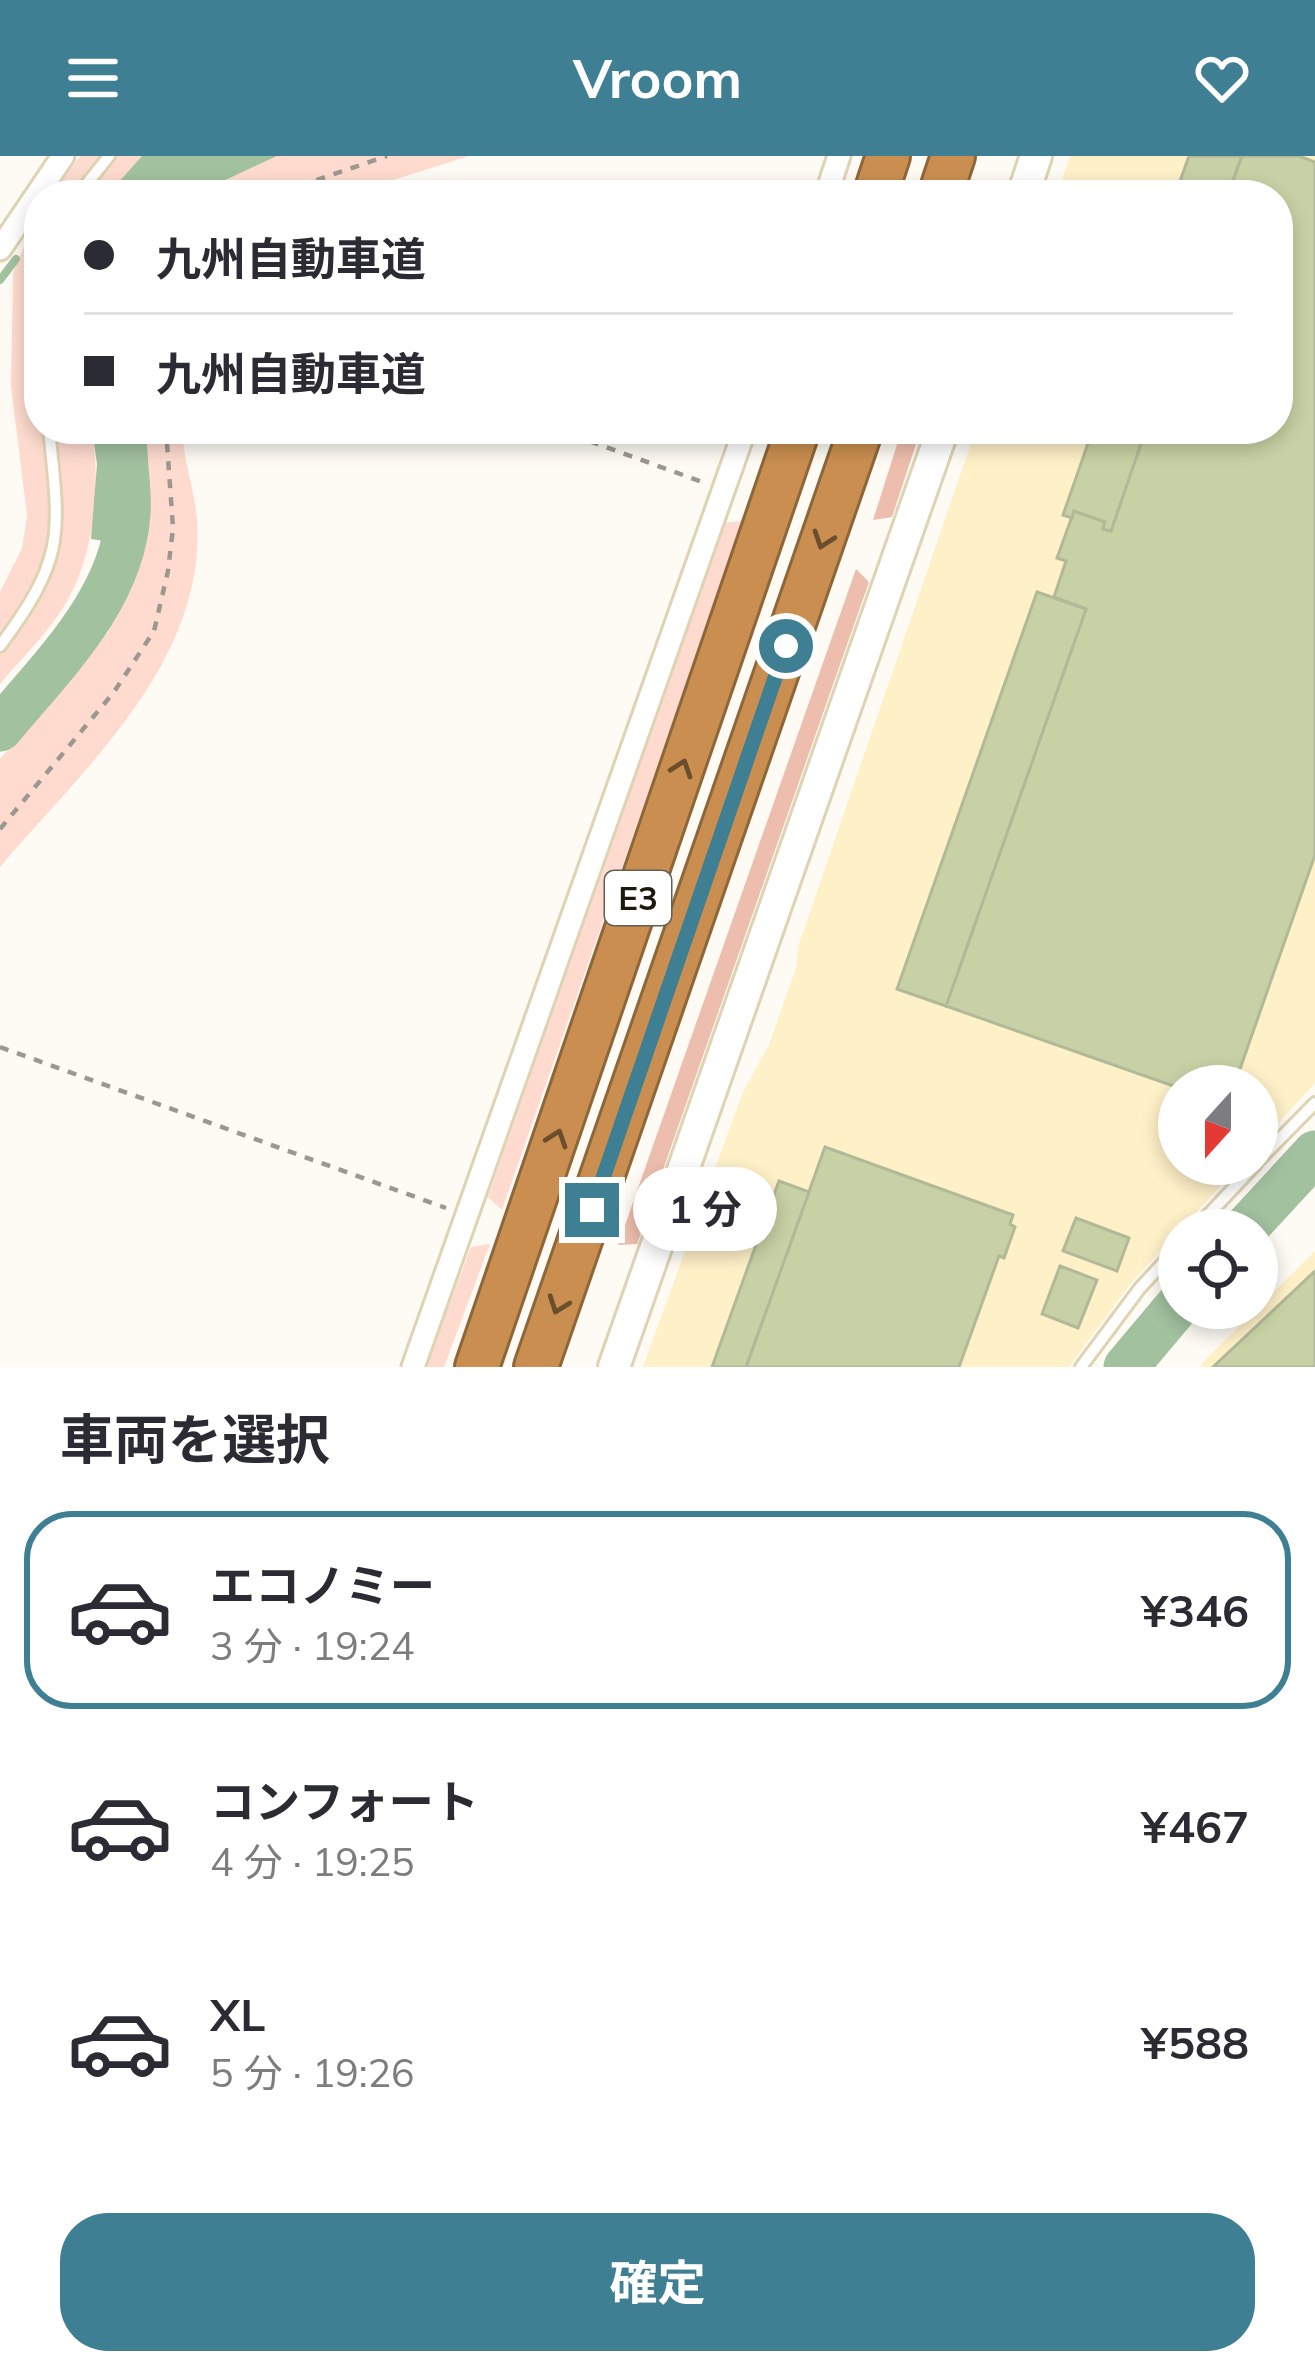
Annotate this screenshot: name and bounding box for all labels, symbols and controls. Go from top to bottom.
text: Vroom [573,44,742,112]
icon: menu [60,45,126,111]
icon: heart [1189,45,1255,111]
text: 九州自動車道 [156,230,426,286]
text: 九州自動車道 [156,345,426,401]
one-way arrow [813,528,837,549]
route start [759,619,813,673]
one-way arrow [668,759,693,780]
road number: E3 [605,871,671,925]
north arrow [1158,1065,1278,1185]
map controls [1158,1065,1278,1329]
one-way arrow [543,1128,567,1149]
callout: 1 分 [634,1168,778,1252]
route end [565,1183,619,1237]
text: 1 分 [668,1184,742,1233]
button: locate [1158,1209,1278,1329]
one-way arrow [548,1293,572,1314]
text: 車両を選択 [60,1405,330,1473]
icon: car [66,1556,174,1664]
text: エコノミー [210,1557,435,1613]
text: ¥346 [1141,1582,1249,1638]
text: 3 分 · 19:24 [210,1621,414,1670]
icon: car [66,1772,174,1880]
text: コンフォート [210,1773,479,1829]
text: ¥467 [1141,1798,1249,1854]
text: 4 分 · 19:25 [210,1837,414,1886]
text: XL [210,1986,265,2042]
icon: car [66,1988,174,2096]
text: ¥588 [1141,2014,1249,2070]
text: 5 分 · 19:26 [210,2048,414,2097]
button: 確定 [60,2213,1255,2351]

